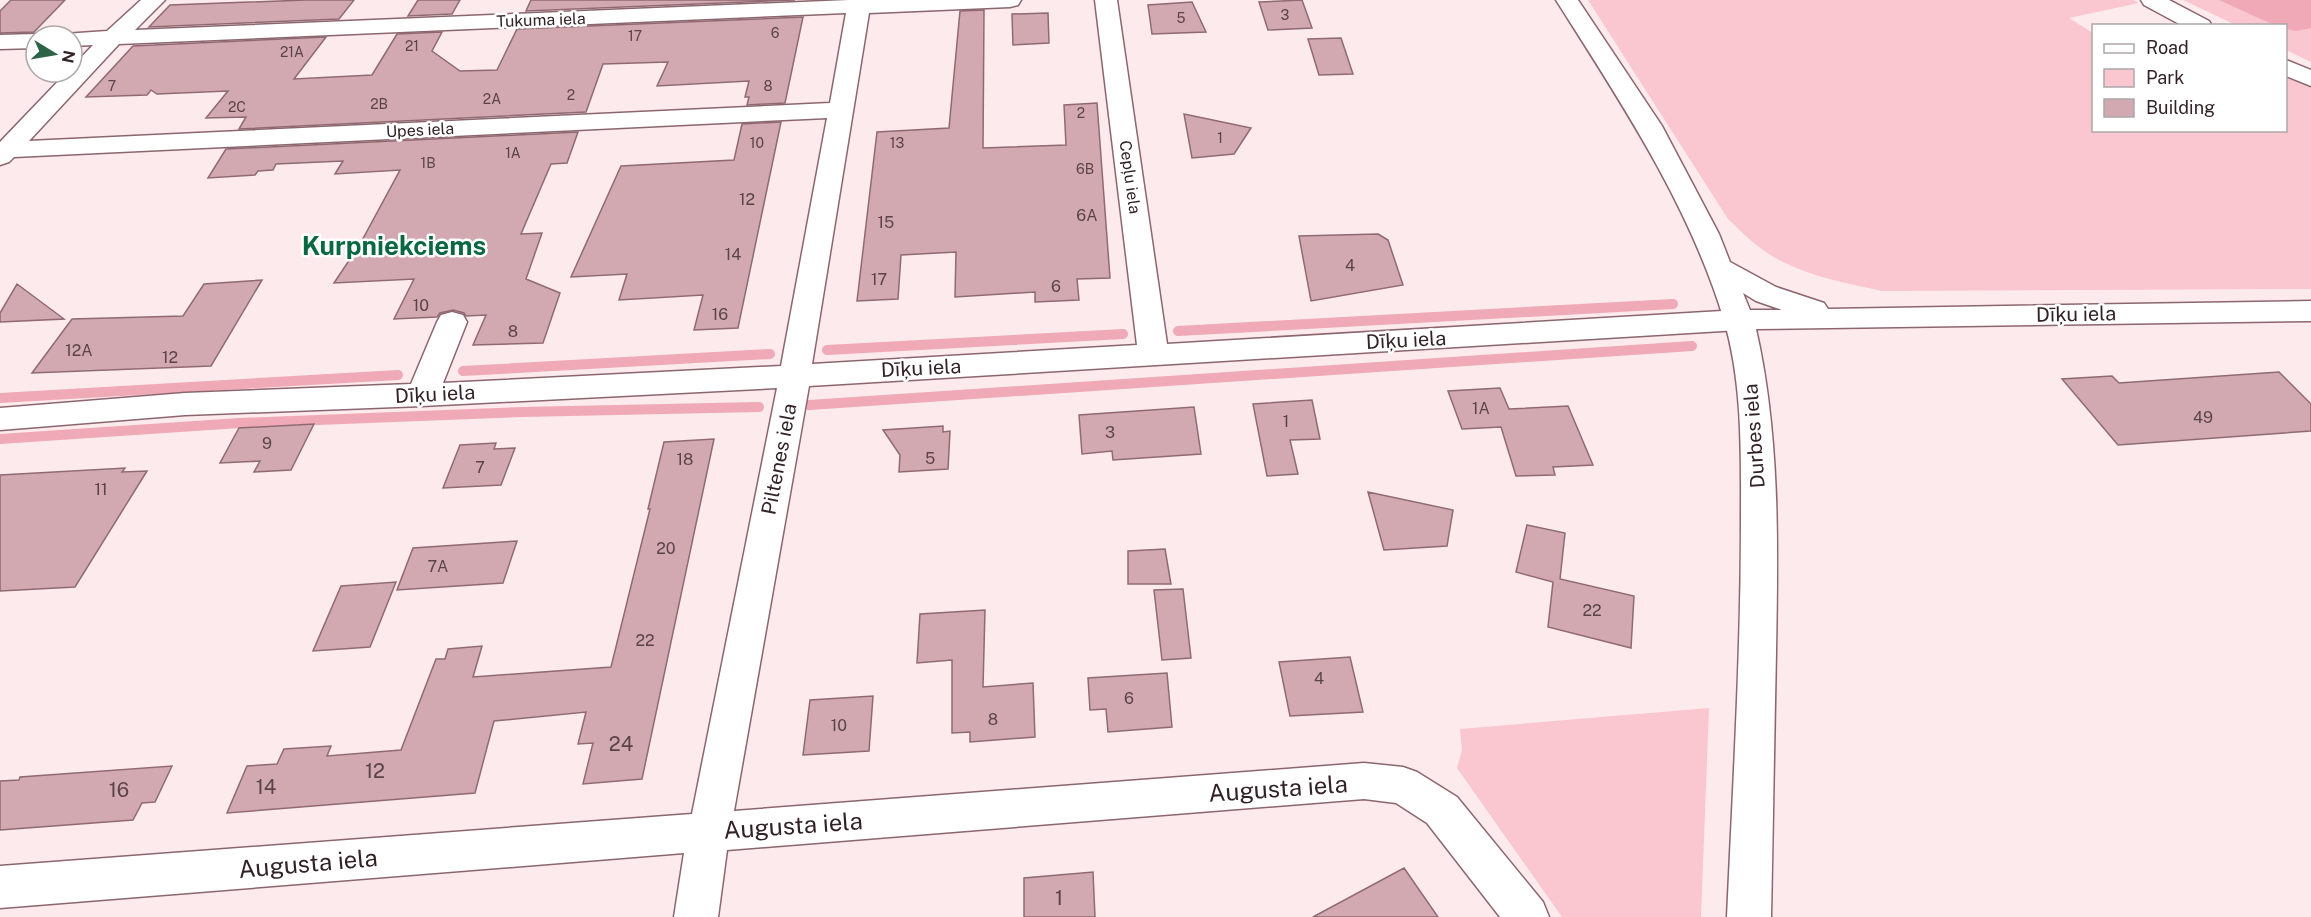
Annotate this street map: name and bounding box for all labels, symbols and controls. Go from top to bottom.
house number: 3 [1281,7,1290,23]
street label: Tukuma iela [496,9,586,31]
house number: 5 [1177,10,1186,26]
north arrow [24,24,84,84]
legend [2092,24,2287,132]
house number: 6 [771,25,780,41]
house number: 17 [628,28,642,44]
text: Road [2146,37,2189,58]
house number: 21 [405,38,419,54]
house number: 21A [280,44,304,60]
text: N [58,49,79,65]
text: Park [2146,67,2184,88]
house number: 7 [108,78,116,94]
house number: 8 [763,78,773,94]
house number: 2 [567,87,575,103]
house number: 2A [483,91,501,107]
house number: 2B [370,96,388,112]
text: Building [2146,97,2215,118]
house number: 2C [228,99,246,115]
house number: 2 [1077,105,1085,121]
street label: Upes iela [385,119,455,141]
house number: 1 [1217,130,1223,146]
house number: 10 [750,135,764,151]
house number: 13 [890,135,904,151]
street label: Cepļu iela [1115,139,1145,215]
house number: 1A [505,145,521,161]
house number: 1B [420,155,436,171]
house number: 6B [1076,161,1094,177]
house number: 12 [739,190,755,209]
house number: 6A [1076,206,1098,225]
house number: 15 [878,213,894,232]
district label: Kurpniekciems [302,230,486,261]
house number: 14 [725,245,741,264]
house number: 4 [1345,256,1355,275]
house number: 17 [871,270,887,289]
house number: 6 [1051,277,1061,296]
house number: 10 [413,296,429,315]
street label: Dīķu iela [2036,301,2116,327]
house number: 16 [712,305,728,324]
house number: 8 [508,322,518,341]
street label: Dīķu iela [1365,326,1447,354]
house number: 12A [65,341,93,360]
house number: 12 [162,348,178,367]
street label: Dīķu iela [880,354,962,382]
street label: Dīķu iela [394,380,476,408]
street label: Durbes iela [1738,383,1770,489]
house number: 1A [1472,399,1490,418]
street label: Piltenes iela [756,401,802,517]
house number: 49 [2193,408,2213,427]
house number: 1 [1283,412,1289,431]
house number: 3 [1105,423,1115,442]
house number: 9 [262,434,272,453]
house number: 5 [925,449,935,468]
house number: 18 [677,450,693,469]
house number: 7 [475,458,485,477]
house number: 11 [94,480,108,499]
house number: 20 [656,539,676,558]
house number: 7A [428,557,448,576]
house number: 22 [1582,601,1602,620]
house number: 22 [635,631,655,650]
house number: 4 [1314,669,1324,688]
house number: 6 [1124,689,1134,708]
house number: 8 [988,710,998,729]
house number: 10 [831,716,847,735]
house number: 24 [609,732,633,756]
house number: 12 [365,759,385,783]
street label: Augusta iela [1207,769,1349,807]
house number: 14 [256,775,276,799]
house number: 16 [109,778,129,802]
street label: Augusta iela [722,806,864,844]
street label: Augusta iela [237,843,379,883]
house number: 1 [1055,886,1063,910]

